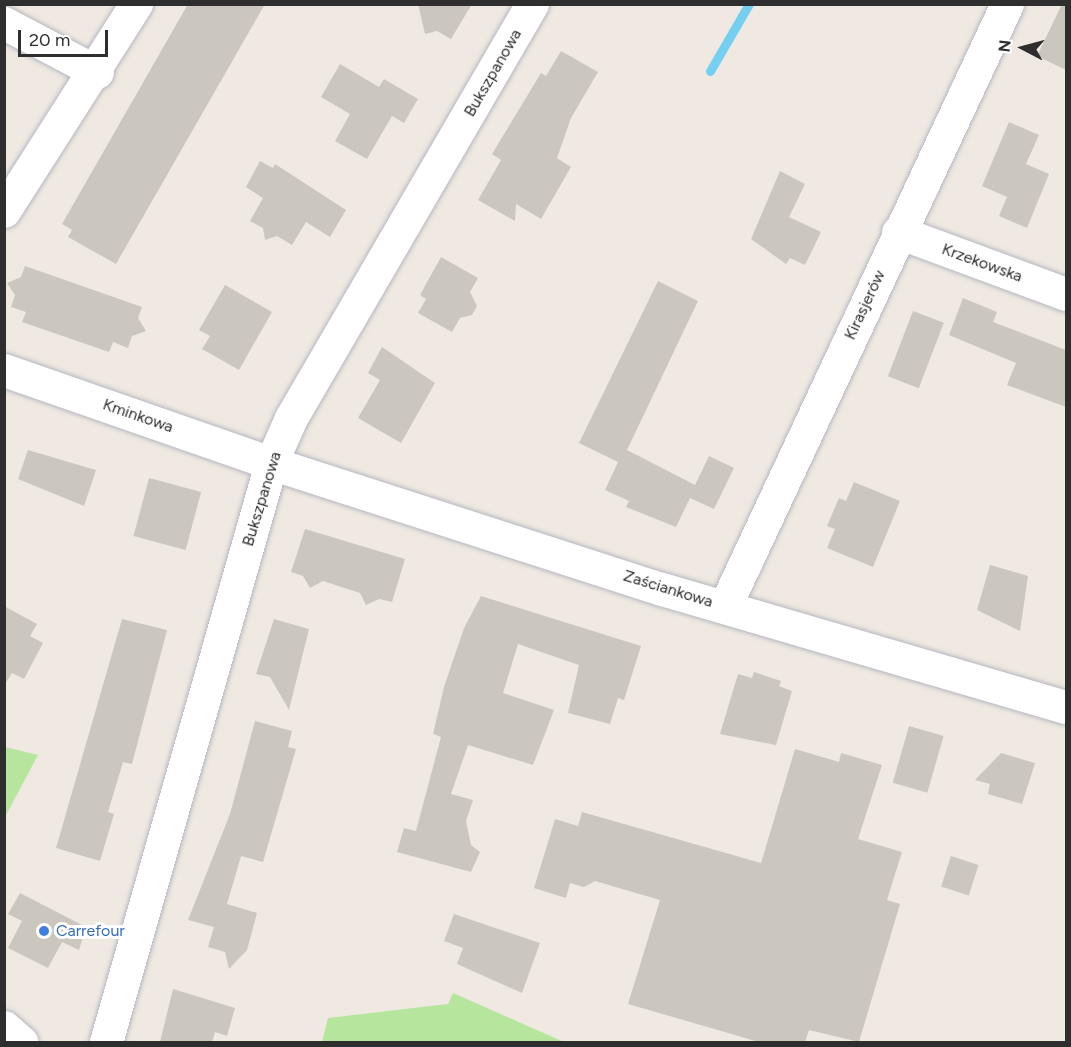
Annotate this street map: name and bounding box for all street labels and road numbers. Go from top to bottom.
street label: Bukszpanowa [460,26,526,120]
street label: Krzekowska [939,240,1025,286]
street label: Kirasjerów [841,267,889,343]
street label: Kminkowa [100,395,176,437]
street label: Bukszpanowa [239,449,285,549]
street label: Zaściankowa [621,566,715,612]

